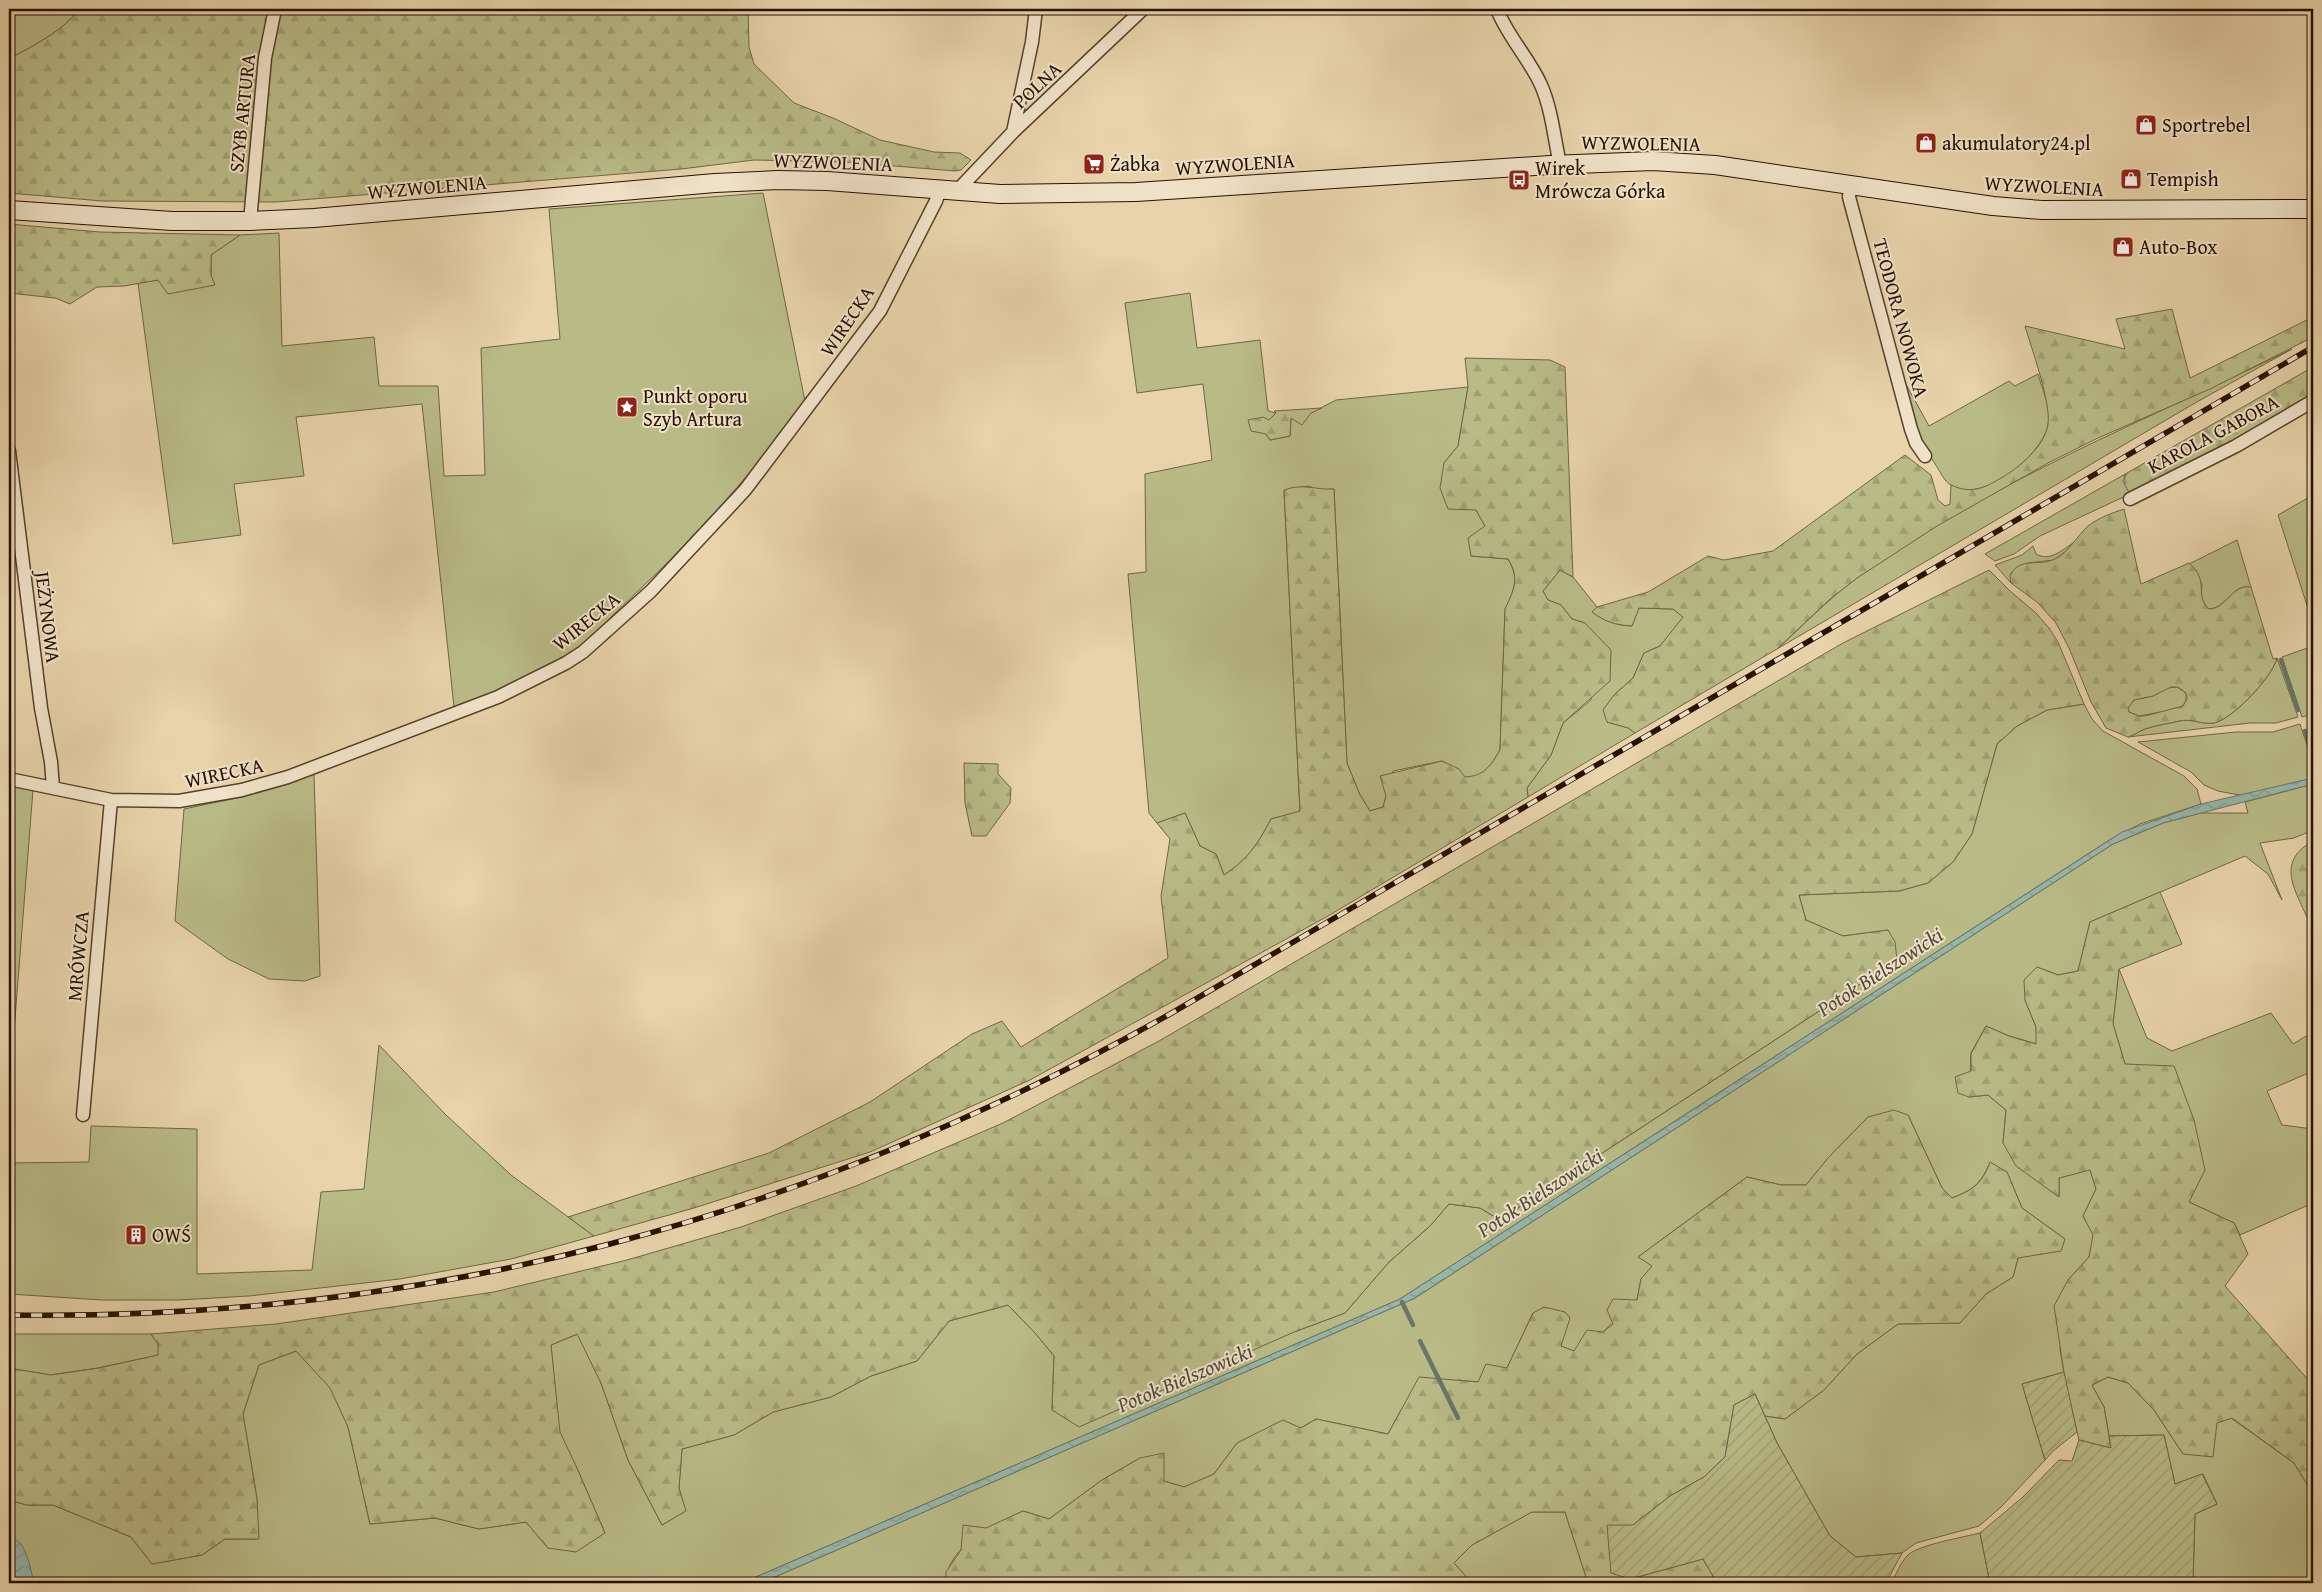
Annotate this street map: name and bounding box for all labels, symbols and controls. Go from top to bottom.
street label: SZYB ARTURA [221,52,262,174]
street label: POLNA [1006,54,1068,115]
place label: Sportrebel [2162,110,2251,139]
shop icon: Sportrebel [2134,113,2158,137]
street label: WYZWOLENIA [1581,127,1701,158]
place label: akumulatory24.pl [1942,128,2091,157]
shop icon: akumulatory24.pl [1914,131,1938,155]
street label: WYZWOLENIA [773,145,893,178]
street label: WYZWOLENIA [1174,145,1296,182]
place label: Żabka [1110,149,1161,178]
supermarket icon: Żabka [1082,152,1106,176]
place label: Wirek Mrówcza Górka [1535,153,1666,205]
place label: Tempish [2147,164,2219,193]
street label: WYZWOLENIA [366,167,488,206]
shop icon: Tempish [2119,167,2143,191]
bus stop icon: Wirek Mrówcza Górka [1507,168,1531,192]
street label: WYZWOLENIA [1984,168,2104,203]
place label: Auto-Box [2139,232,2218,261]
street label: TEODORA NOWOKA [1866,235,1937,401]
shop icon: Auto-Box [2111,235,2135,259]
street label: WIRECKA [812,280,881,362]
place label: Punkt oporu Szyb Artura [643,381,748,433]
street label: KAROLA GABORA [2142,387,2284,480]
place icon: Punkt oporu Szyb Artura [615,395,639,419]
street label: JEŻYNOWA [28,567,68,664]
street label: WIRECKA [546,584,626,657]
street label: WIRECKA [182,750,266,795]
street label: MRÓWCZA [59,910,96,1002]
water label: Potok Bielszowicki [1810,919,1949,1025]
water label: Potok Bielszowicki [1470,1140,1609,1246]
place label: OWŚ [152,1220,191,1249]
building icon: OWŚ [124,1223,148,1247]
water label: Potok Bielszowicki [1111,1335,1258,1420]

